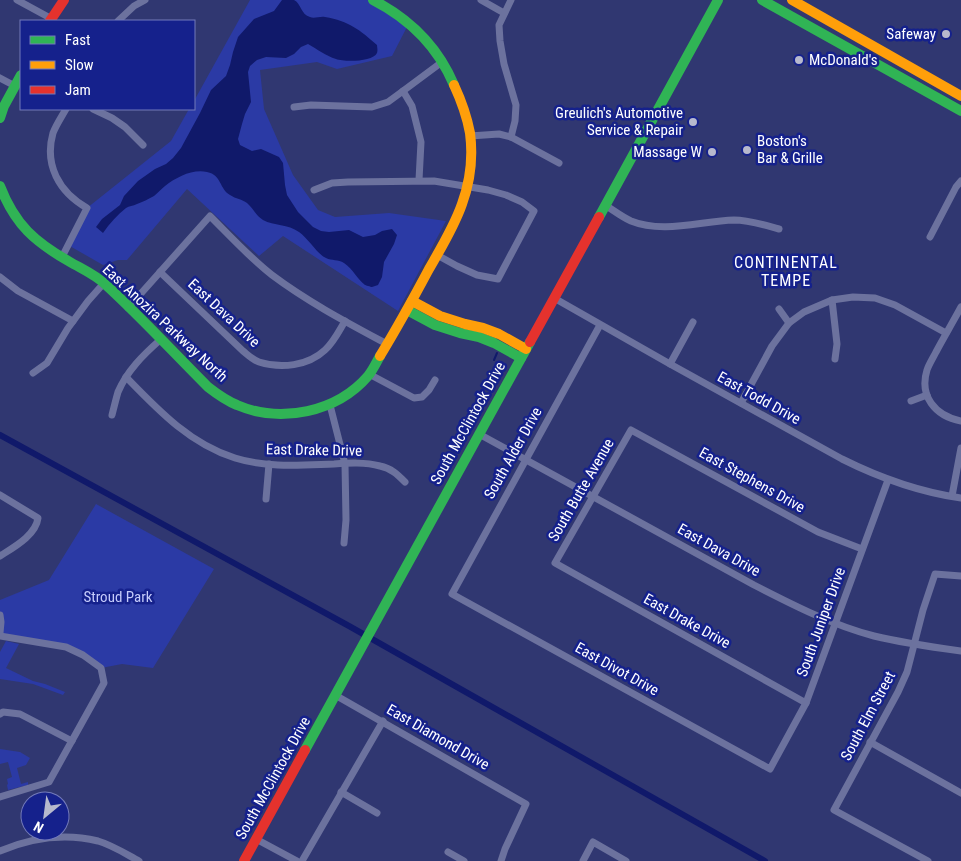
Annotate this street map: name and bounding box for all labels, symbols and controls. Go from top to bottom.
legend [20,20,195,110]
place label: Safeway [886,25,936,43]
marker: Safeway [940,28,952,40]
text: Fast [65,31,90,49]
place label: McDonald's [809,51,878,69]
marker: McDonald's [793,54,805,66]
text: Slow [65,56,94,74]
text: Jam [65,81,91,99]
place label: Greulich's Automotive Service & Repair [555,104,683,139]
marker: Greulich's Automotive Service & Repair [687,116,699,128]
place label: Boston's Bar & Grille [757,132,823,167]
place label: Massage W [633,143,703,161]
marker: Boston's Bar & Grille [741,144,753,156]
marker: Massage W [706,146,718,158]
district label: CONTINENTAL TEMPE [734,253,838,290]
street label: East Anozira Parkway North [99,260,231,386]
street label: East Dava Drive [184,275,264,351]
street label: South McClintock Drive [427,359,509,487]
street label: East Todd Drive [714,368,804,428]
street label: South Alder Drive [480,404,546,502]
street label: South Butte Avenue [544,435,618,545]
street label: East Drake Drive [266,440,362,460]
street label: East Stephens Drive [696,444,808,516]
street label: East Dava Drive [674,520,764,580]
street label: South Juniper Drive [793,565,849,679]
park label: Stroud Park [83,588,153,606]
street label: East Drake Drive [640,590,734,652]
street label: East Divot Drive [572,639,662,699]
street label: South Elm Street [837,668,899,764]
street label: East Diamond Drive [384,700,492,774]
street label: South McClintock Drive [232,714,314,842]
north arrow [20,791,70,841]
text: N [31,818,46,836]

